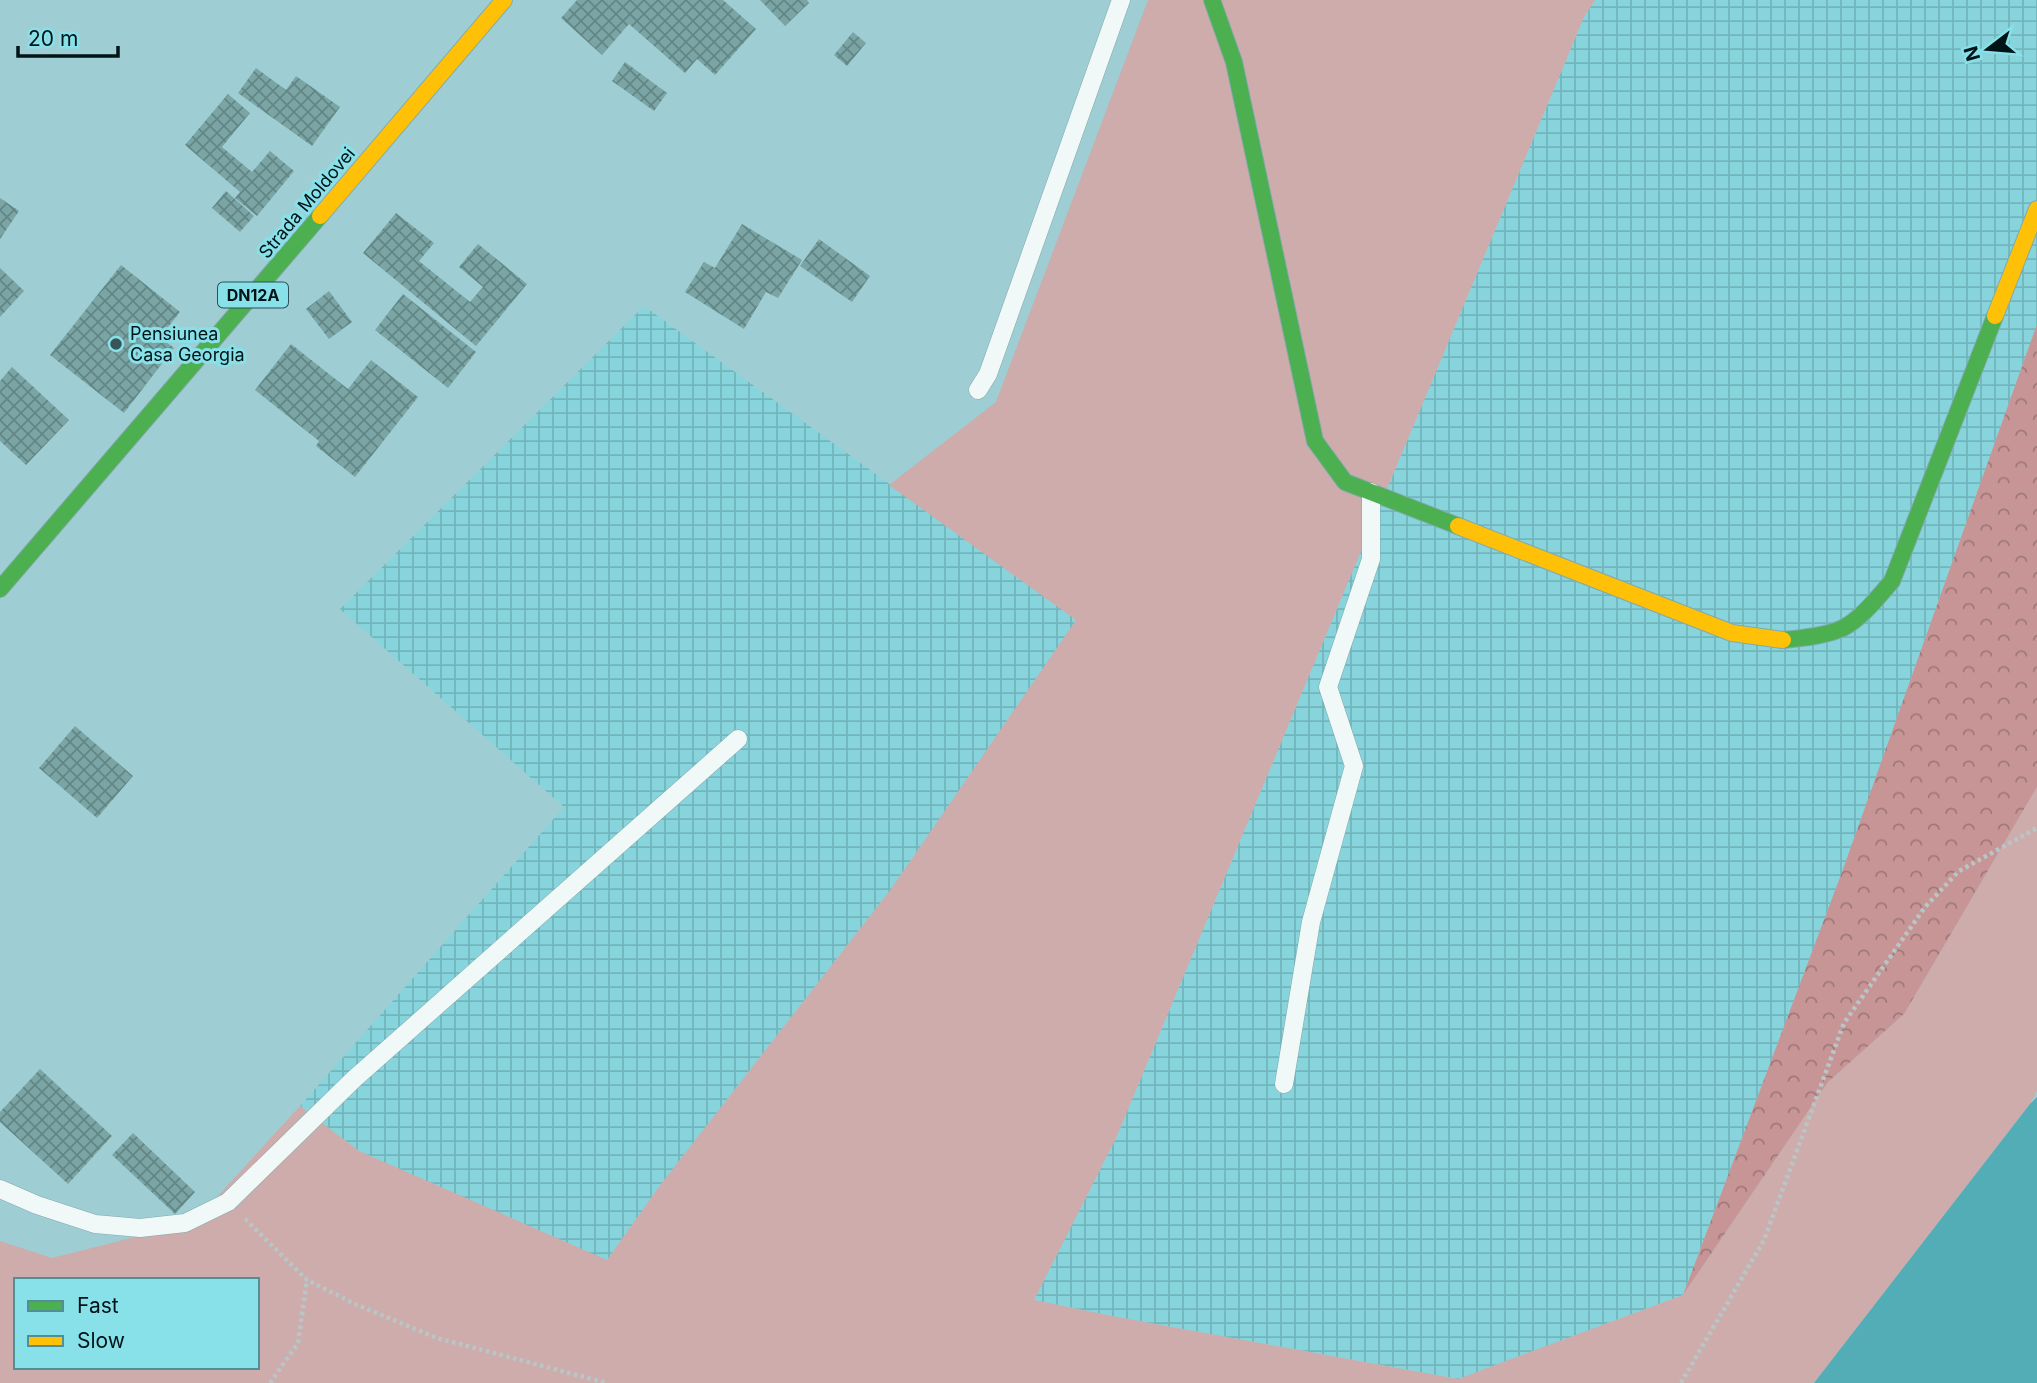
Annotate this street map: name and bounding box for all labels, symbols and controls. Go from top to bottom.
scale bar [18,14,117,58]
north arrow [1953,14,2023,84]
text: 20 m [28,26,78,51]
text: N [1959,43,1985,64]
street label: Strada Moldovei [254,143,359,262]
road number: DN12A [218,282,288,308]
place label: Pensiunea Casa Georgia [130,323,245,365]
marker: Pensiunea Casa Georgia [108,336,124,352]
legend [14,1278,259,1369]
text: Fast [77,1293,119,1318]
text: Slow [77,1328,125,1353]

